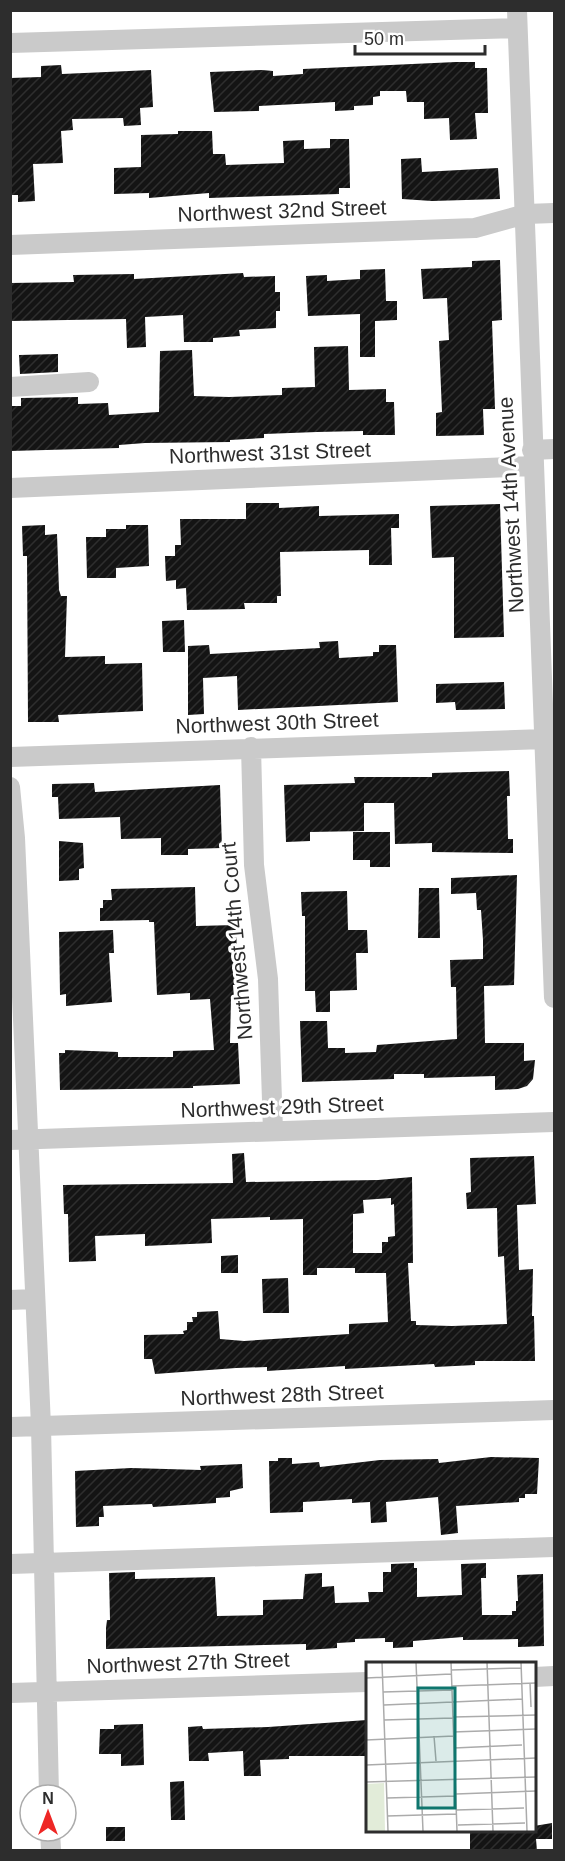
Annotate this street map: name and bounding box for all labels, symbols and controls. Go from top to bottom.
scale bar [355,18,486,56]
text: 50 m [364,29,404,49]
street label: Northwest 32nd Street [177,195,387,226]
street label: Northwest 14th Avenue [493,396,528,614]
street label: Northwest 31st Street [169,437,371,468]
street label: Northwest 30th Street [175,707,379,738]
street label: Northwest 14th Court [216,841,257,1041]
street label: Northwest 29th Street [180,1091,384,1122]
street label: Northwest 28th Street [180,1379,384,1410]
street label: Northwest 27th Street [86,1647,290,1678]
inset map [366,1662,535,1831]
north arrow [18,1783,78,1843]
text: N [42,1790,54,1807]

